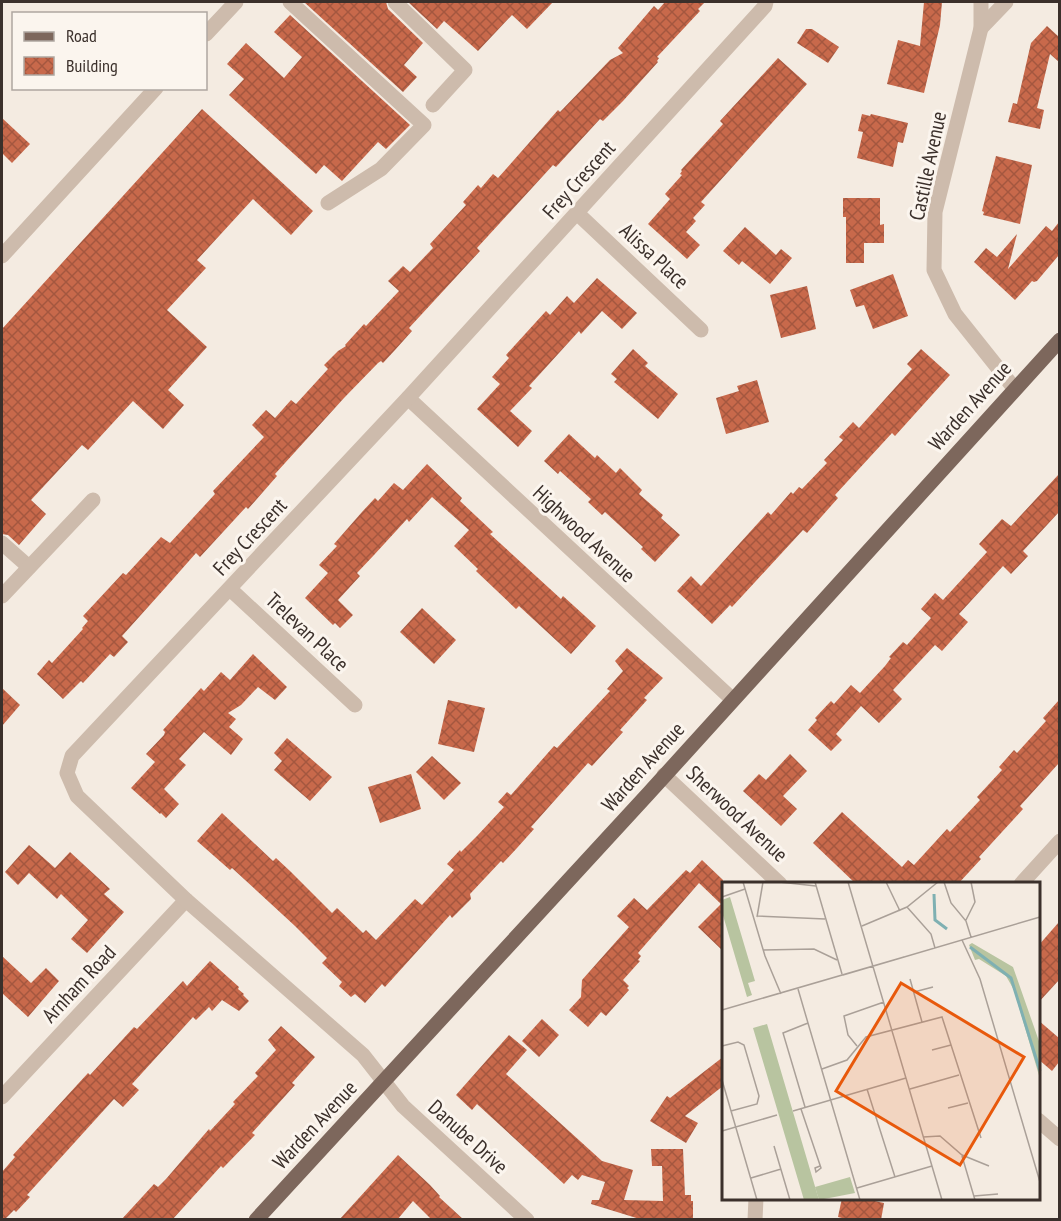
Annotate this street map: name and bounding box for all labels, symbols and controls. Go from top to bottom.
legend [12,12,207,90]
text: Road [66,24,97,47]
text: Building [66,54,118,77]
street label: Castille Avenue [903,109,952,223]
street label: Frey Crescent [536,135,621,224]
street label: Alissa Place [614,217,695,294]
street label: Warden Avenue [922,355,1017,456]
street label: Highwood Avenue [527,479,641,588]
street label: Frey Crescent [207,492,292,581]
street label: Trelevan Place [260,586,355,677]
street label: Warden Avenue [595,716,690,817]
street label: Sherwood Avenue [681,760,794,868]
inset map [722,882,1040,1200]
street label: Arnham Road [36,939,121,1028]
street label: Warden Avenue [267,1075,363,1175]
street label: Danube Drive [423,1094,514,1180]

